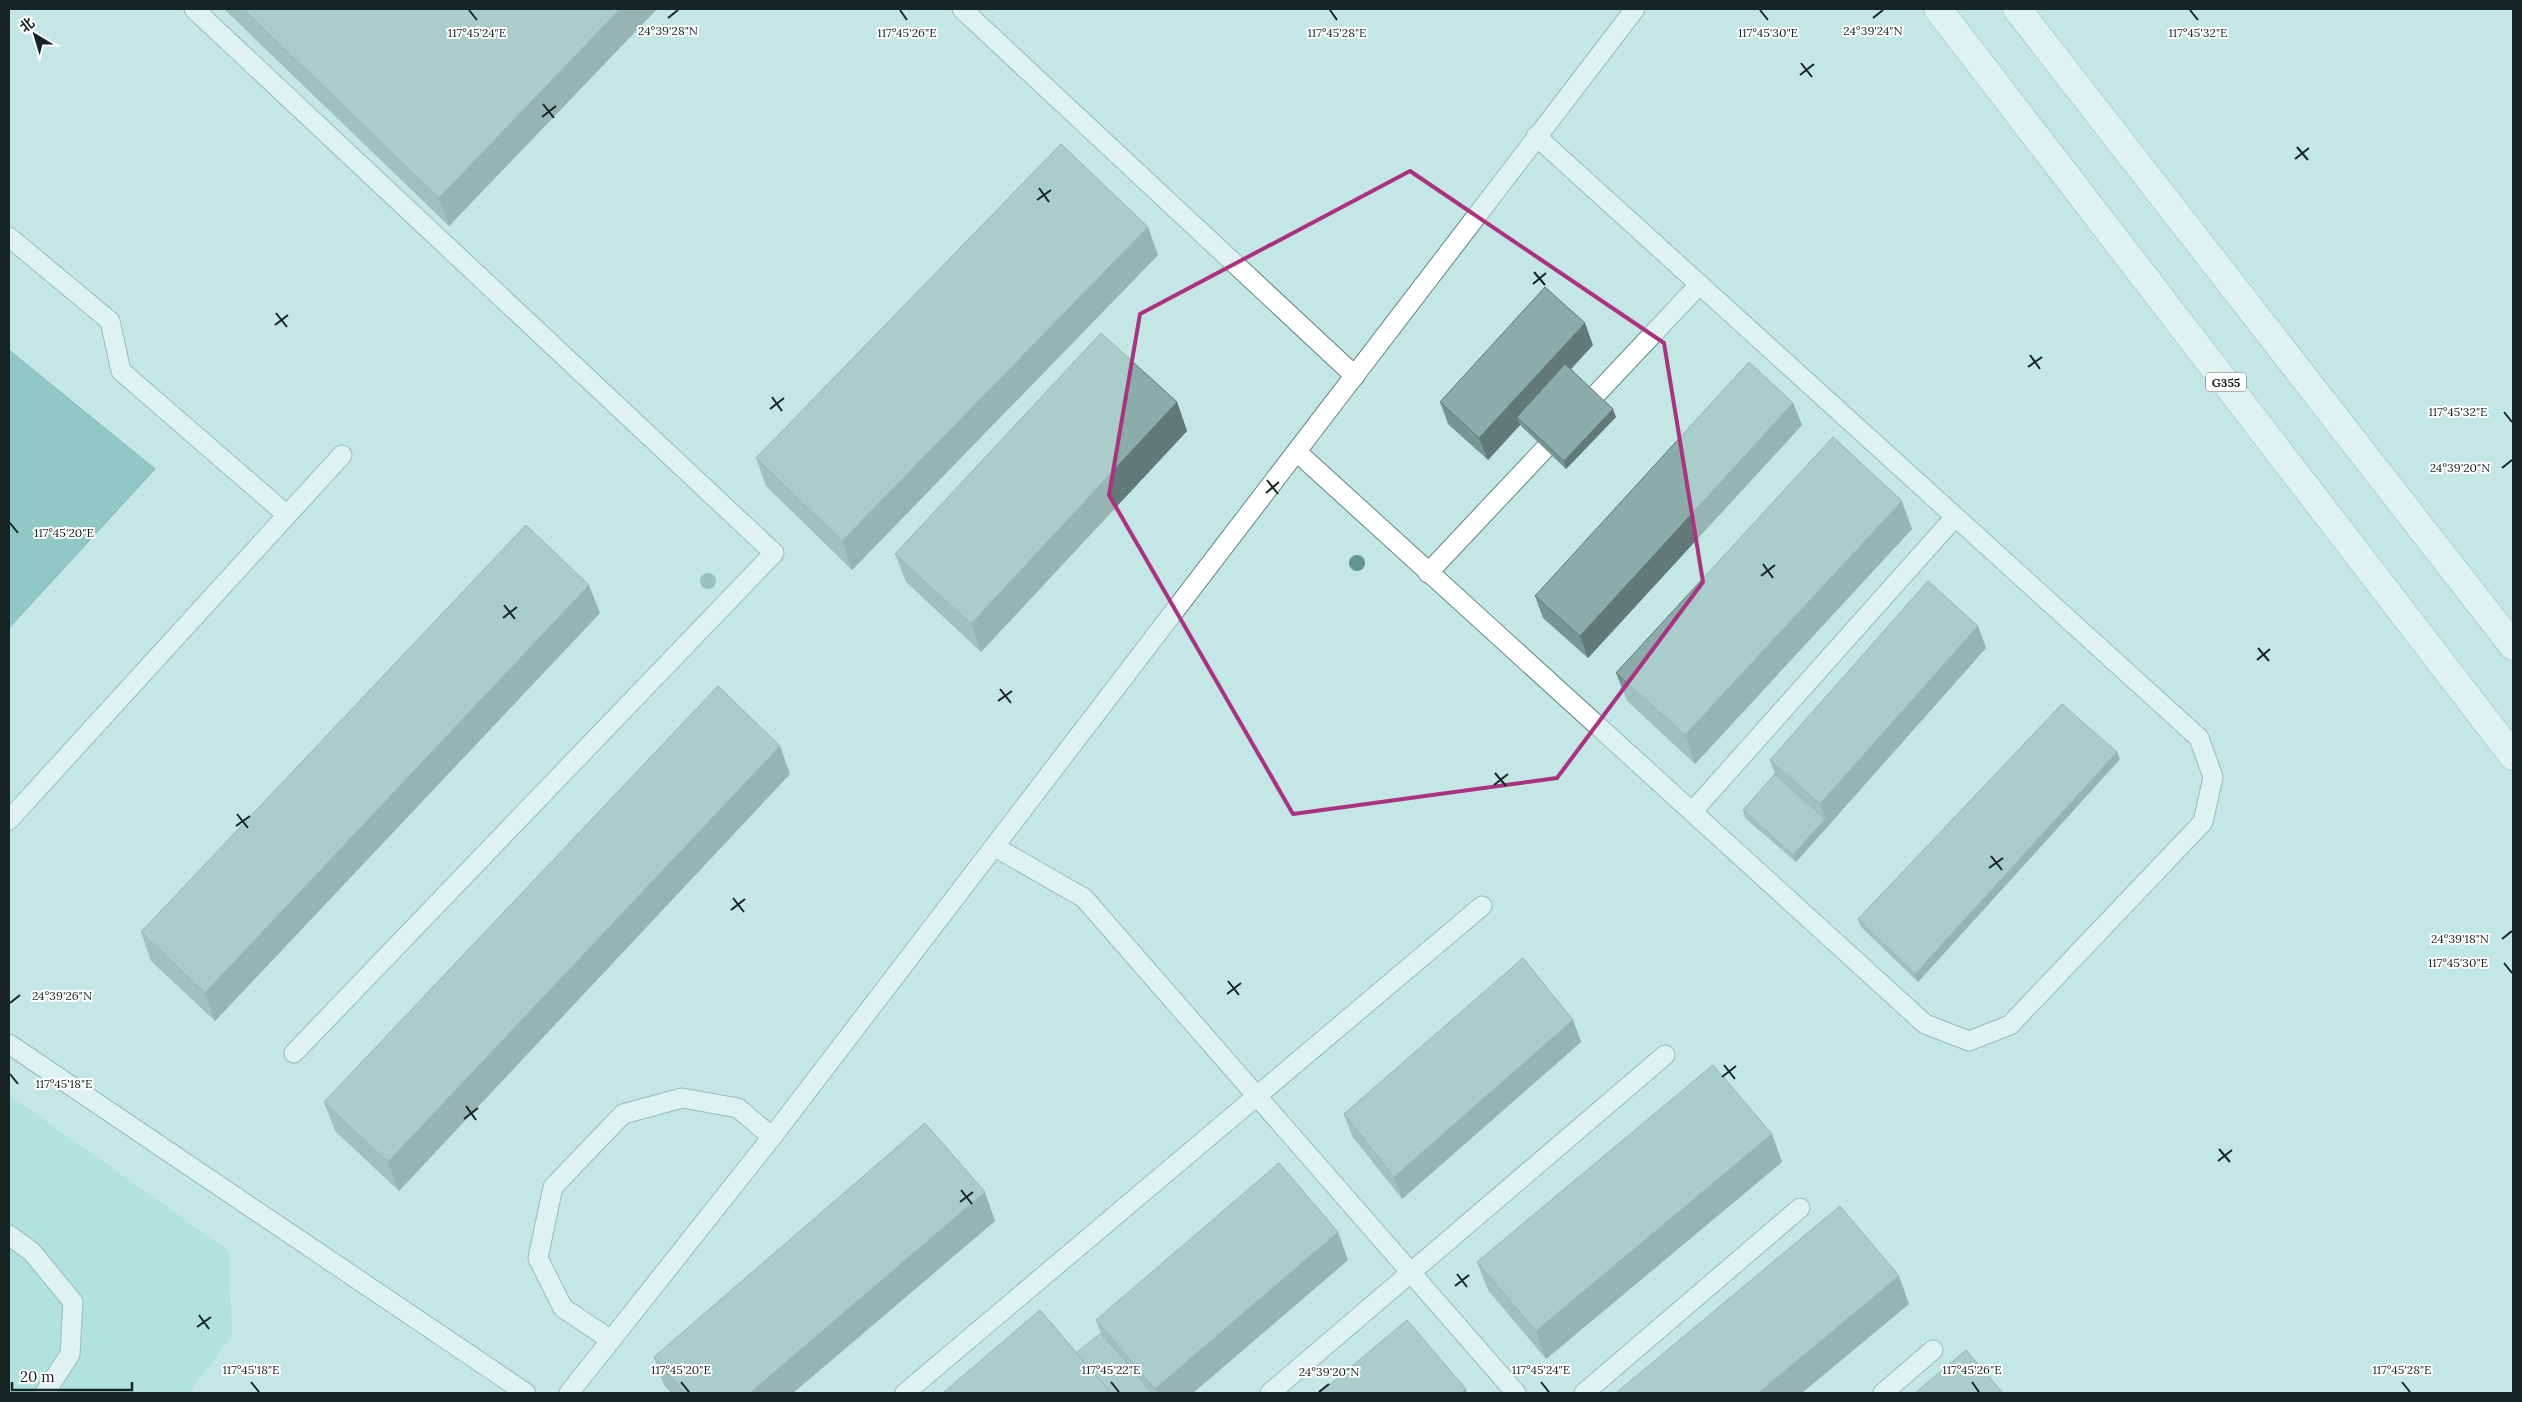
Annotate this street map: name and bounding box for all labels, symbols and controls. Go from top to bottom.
north arrow [10,10,60,60]
text: 北 [16,13,38,36]
text: 24°39'28"N [638,23,698,38]
text: 24°39'24"N [1843,23,1903,38]
text: 117°45'24"E [448,25,506,40]
text: 117°45'26"E [877,25,937,40]
text: 117°45'28"E [1307,25,1367,40]
text: 117°45'30"E [1738,25,1798,40]
text: 117°45'32"E [2168,25,2228,40]
road number: G355 [2206,372,2246,392]
text: 117°45'32"E [2428,404,2488,419]
text: 24°39'20"N [2430,460,2490,475]
text: 117°45'20"E [34,525,94,540]
text: 24°39'18"N [2431,931,2489,946]
text: 117°45'30"E [2428,955,2488,970]
text: 24°39'26"N [32,988,92,1003]
text: 117°45'18"E [35,1076,93,1091]
scale bar [12,1360,132,1392]
text: 117°45'18"E [222,1362,280,1377]
text: 117°45'20"E [651,1362,711,1377]
text: 117°45'22"E [1082,1362,1140,1377]
text: 117°45'24"E [1512,1362,1570,1377]
text: 117°45'26"E [1942,1362,2002,1377]
text: 117°45'28"E [2372,1362,2432,1377]
text: 24°39'20"N [1299,1364,1359,1379]
text: 20 m [20,1367,55,1386]

